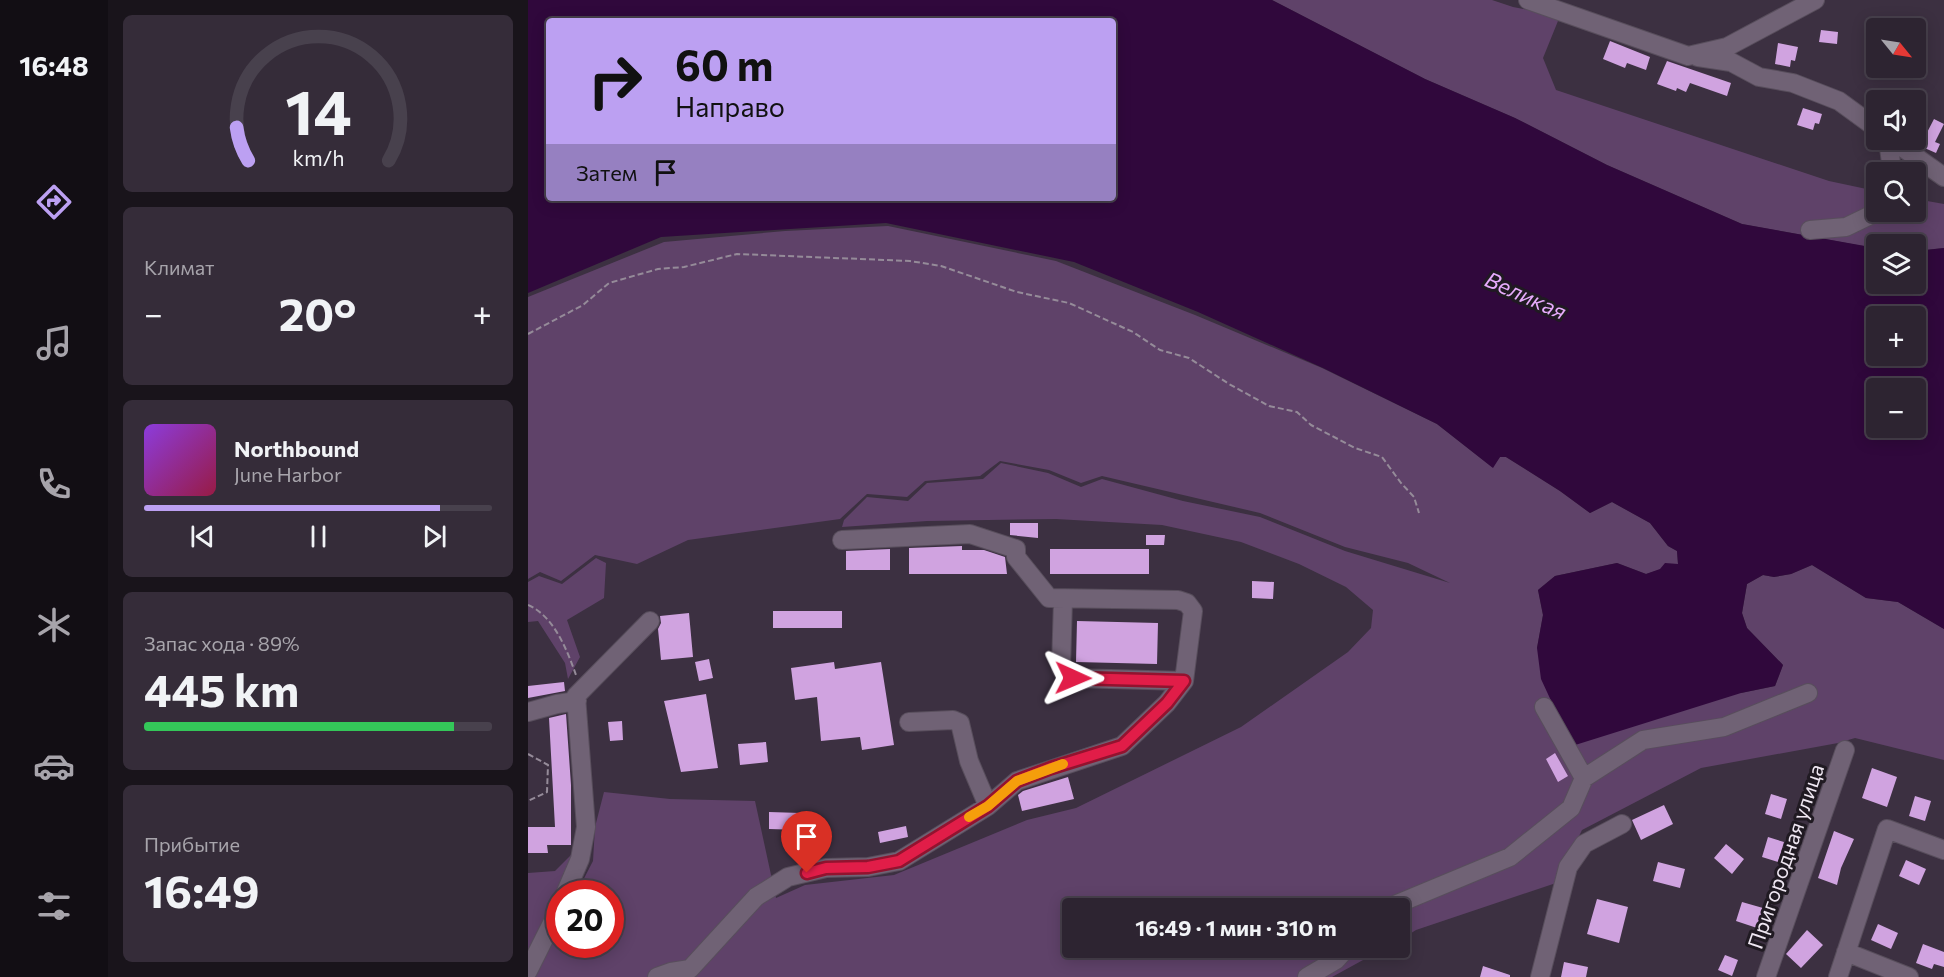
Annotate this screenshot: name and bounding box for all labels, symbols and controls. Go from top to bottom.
north arrow [1866,18,1926,78]
map controls [1866,18,1926,438]
text: 60 m [675,38,774,90]
icon: right [576,42,654,120]
text: 16:48 [19,49,89,82]
text: 14 [285,72,351,148]
text: Направо [675,90,785,123]
button: sound [1866,90,1926,150]
text: km/h [292,144,344,170]
icon: arrive [649,156,682,189]
text: Затем [576,159,637,186]
button: search [1866,162,1926,222]
icon: directions [33,181,75,223]
button: layers [1866,234,1926,294]
text: Климат [144,255,214,279]
water label: Великая [1481,265,1571,325]
text: 20° [279,285,357,340]
text: − [144,292,163,333]
text: + [473,292,492,333]
button: + [1866,306,1926,366]
icon: music [33,322,75,364]
button: − [1866,378,1926,438]
text: Northbound [234,435,359,462]
text: June Harbor [234,462,342,486]
icon: phone [33,463,75,505]
icon: previous [186,520,219,553]
icon: pause [302,520,335,553]
icon: next [418,520,451,553]
icon: climate [33,604,75,646]
text: Запас хода · 89% [144,631,300,655]
position arrow [1041,646,1105,710]
text: 445 km [144,661,299,716]
icon: car [33,745,75,787]
street label: Пригородная улица [1742,760,1828,952]
pin [781,811,832,873]
icon: arrive [790,820,823,853]
text: Прибытие [144,832,240,856]
text: 16:49 [144,862,259,917]
speed limit sign: 20 [546,880,624,958]
icon: filters [33,885,75,927]
text: 16:49 · 1 мин · 310 m [1135,914,1337,941]

